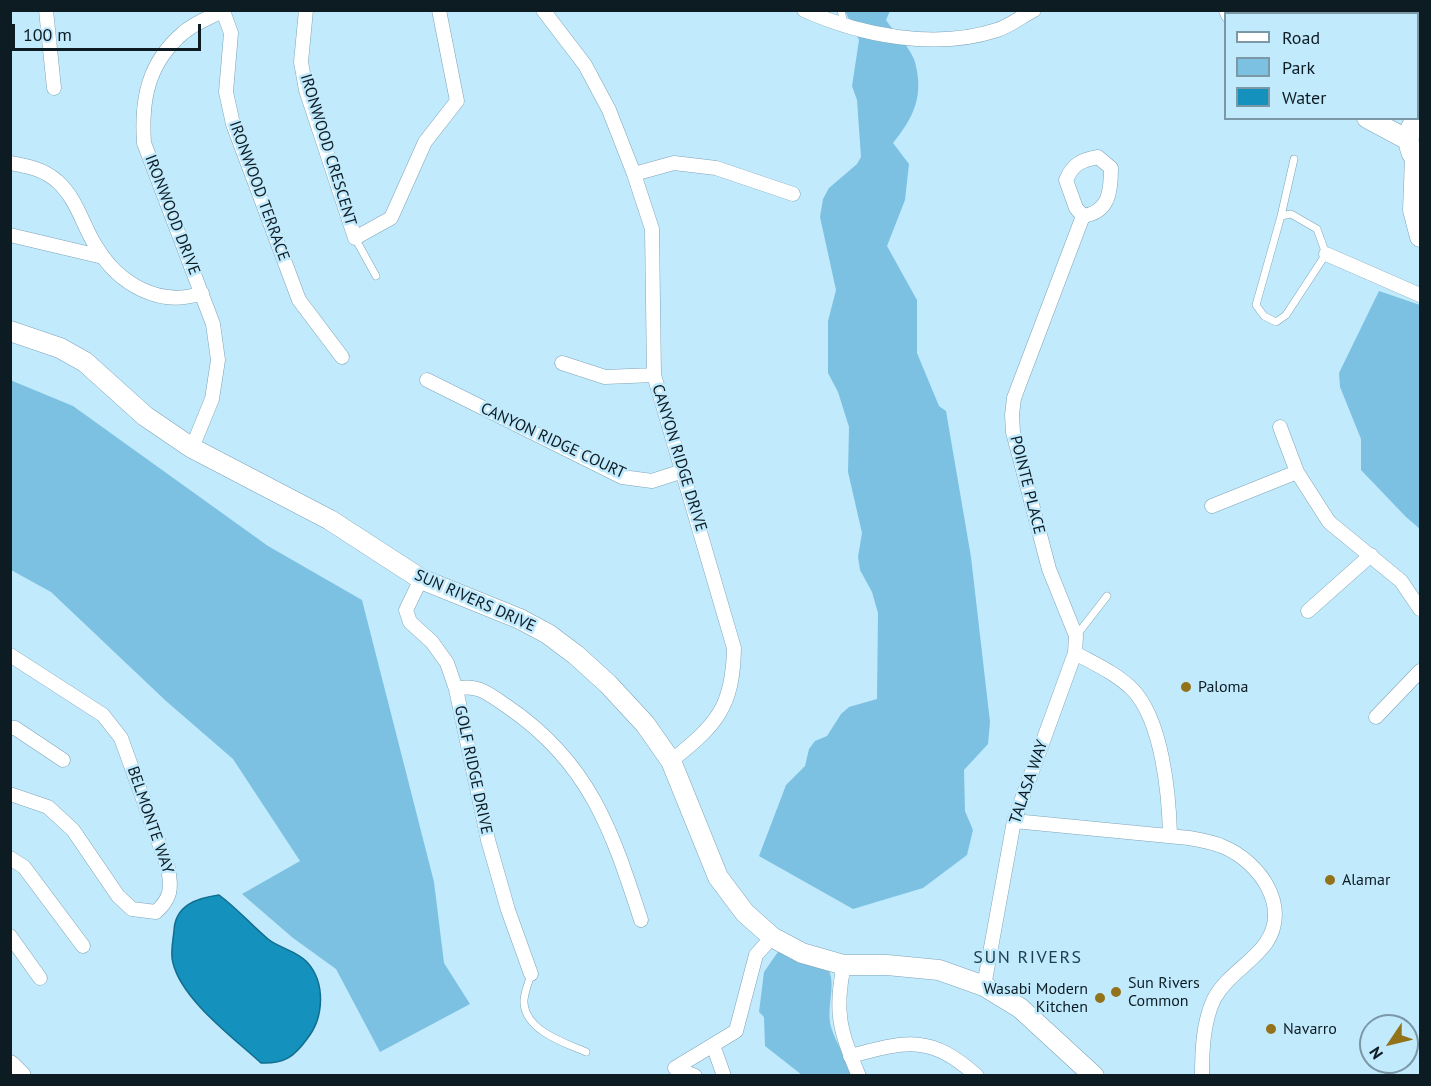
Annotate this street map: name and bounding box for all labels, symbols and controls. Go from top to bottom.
scale bar [15,12,204,50]
legend [1224,12,1419,120]
text: 100 m [23,23,72,46]
text: Road [1282,26,1320,49]
text: Park [1282,56,1315,79]
street label: IRONWOOD CRESCENT [296,72,360,228]
text: Water [1282,86,1326,109]
street label: IRONWOOD TERRACE [225,118,293,264]
street label: IRONWOOD DRIVE [140,152,204,278]
street label: CANYON RIDGE DRIVE [648,382,710,534]
street label: CANYON RIDGE COURT [477,399,629,483]
street label: POINTE PLACE [1005,434,1049,536]
street label: SUN RIVERS DRIVE [412,566,538,636]
place label: Paloma [1198,677,1248,697]
marker: Paloma [1179,680,1193,694]
street label: GOLF RIDGE DRIVE [450,704,496,836]
street label: TALASA WAY [1006,738,1052,826]
street label: BELMONTE WAY [123,764,177,876]
place label: Alamar [1342,870,1390,890]
marker: Alamar [1323,873,1337,887]
district label: SUN RIVERS [973,947,1083,969]
place label: Sun Rivers Common [1128,973,1200,1011]
place label: Wasabi Modern Kitchen [983,979,1088,1017]
marker: Sun Rivers Common [1109,985,1123,999]
marker: Wasabi Modern Kitchen [1093,991,1107,1005]
north arrow [1359,1014,1419,1074]
place label: Navarro [1283,1019,1337,1039]
marker: Navarro [1264,1022,1278,1036]
text: N [1365,1043,1387,1063]

